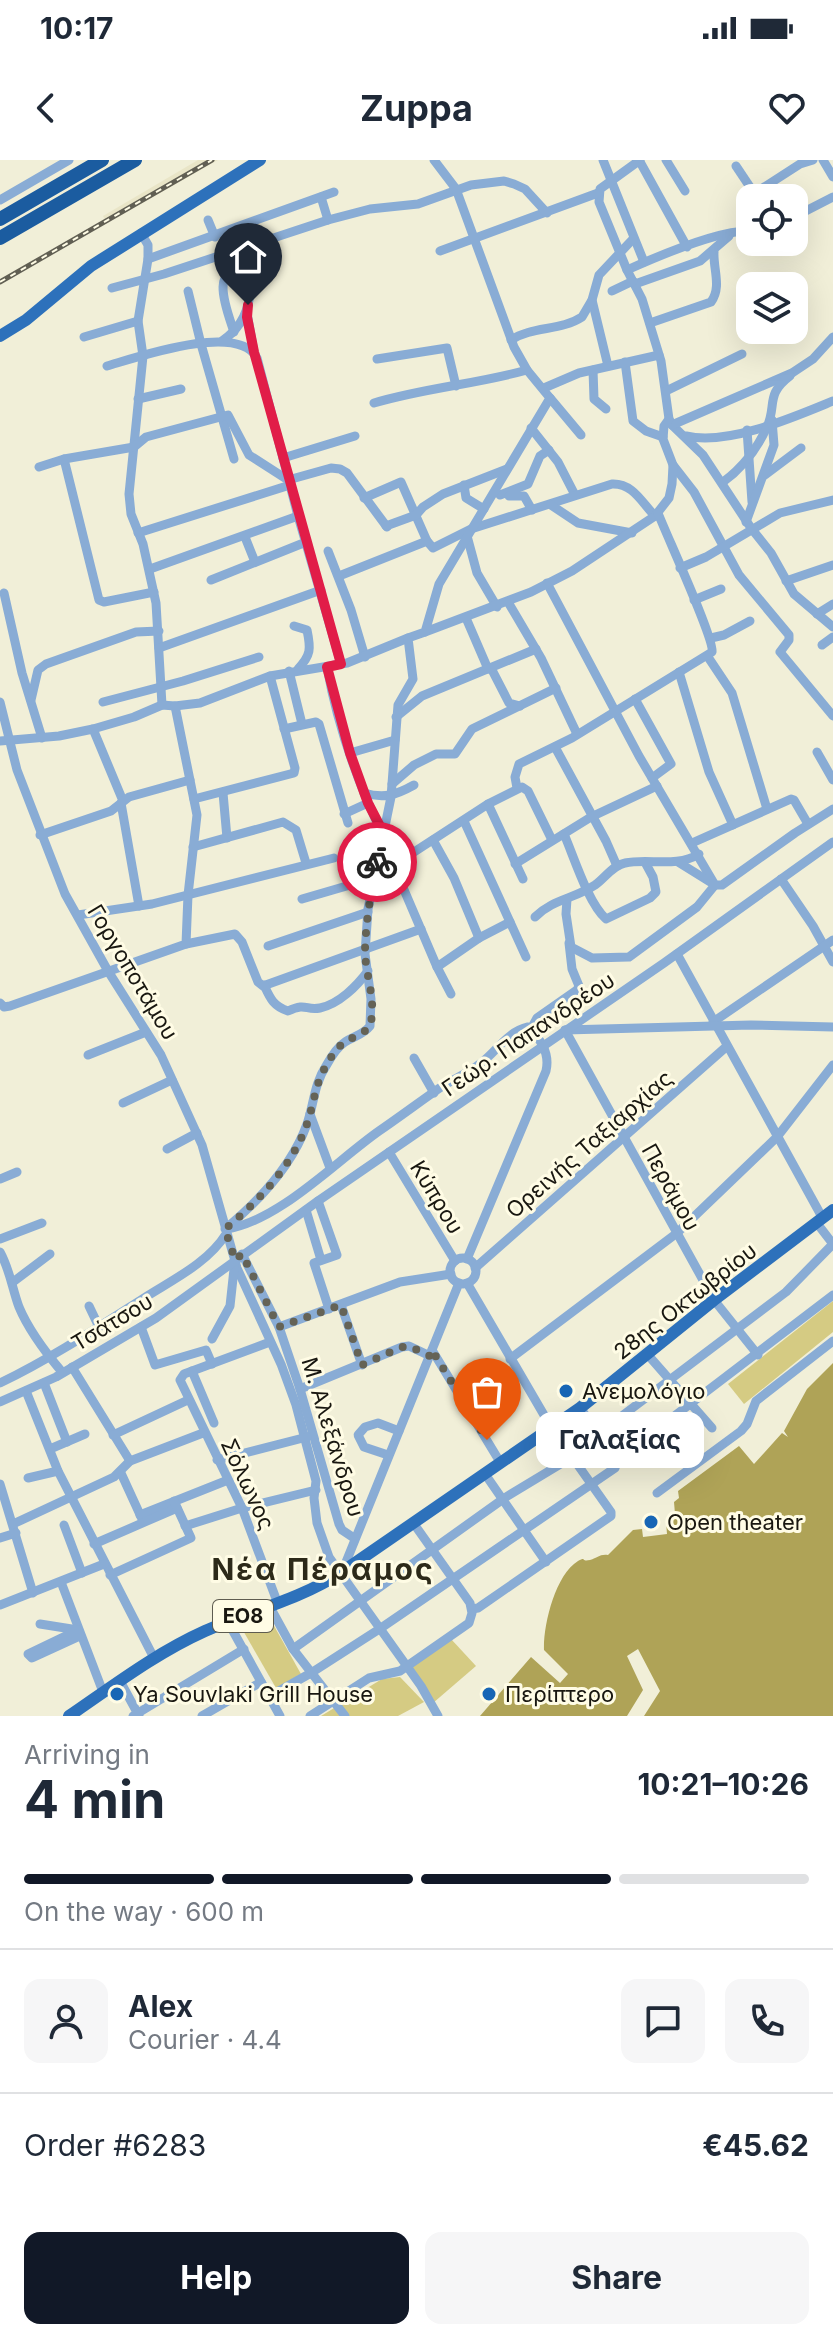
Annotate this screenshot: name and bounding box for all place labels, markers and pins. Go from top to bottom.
pin [214,223,282,305]
pin [453,1358,521,1440]
place label: Ανεμολόγιο [582,1378,705,1404]
marker: Ανεμολόγιο [557,1382,575,1400]
callout: Γαλαξίας [535,1412,703,1468]
place label: Open theater [667,1509,803,1535]
marker: Open theater [642,1513,660,1531]
place label: Ya Souvlaki Grill House [133,1681,373,1707]
place label: Περίπτερο [505,1681,614,1707]
marker: Ya Souvlaki Grill House [108,1685,126,1703]
marker: Περίπτερο [480,1685,498,1703]

